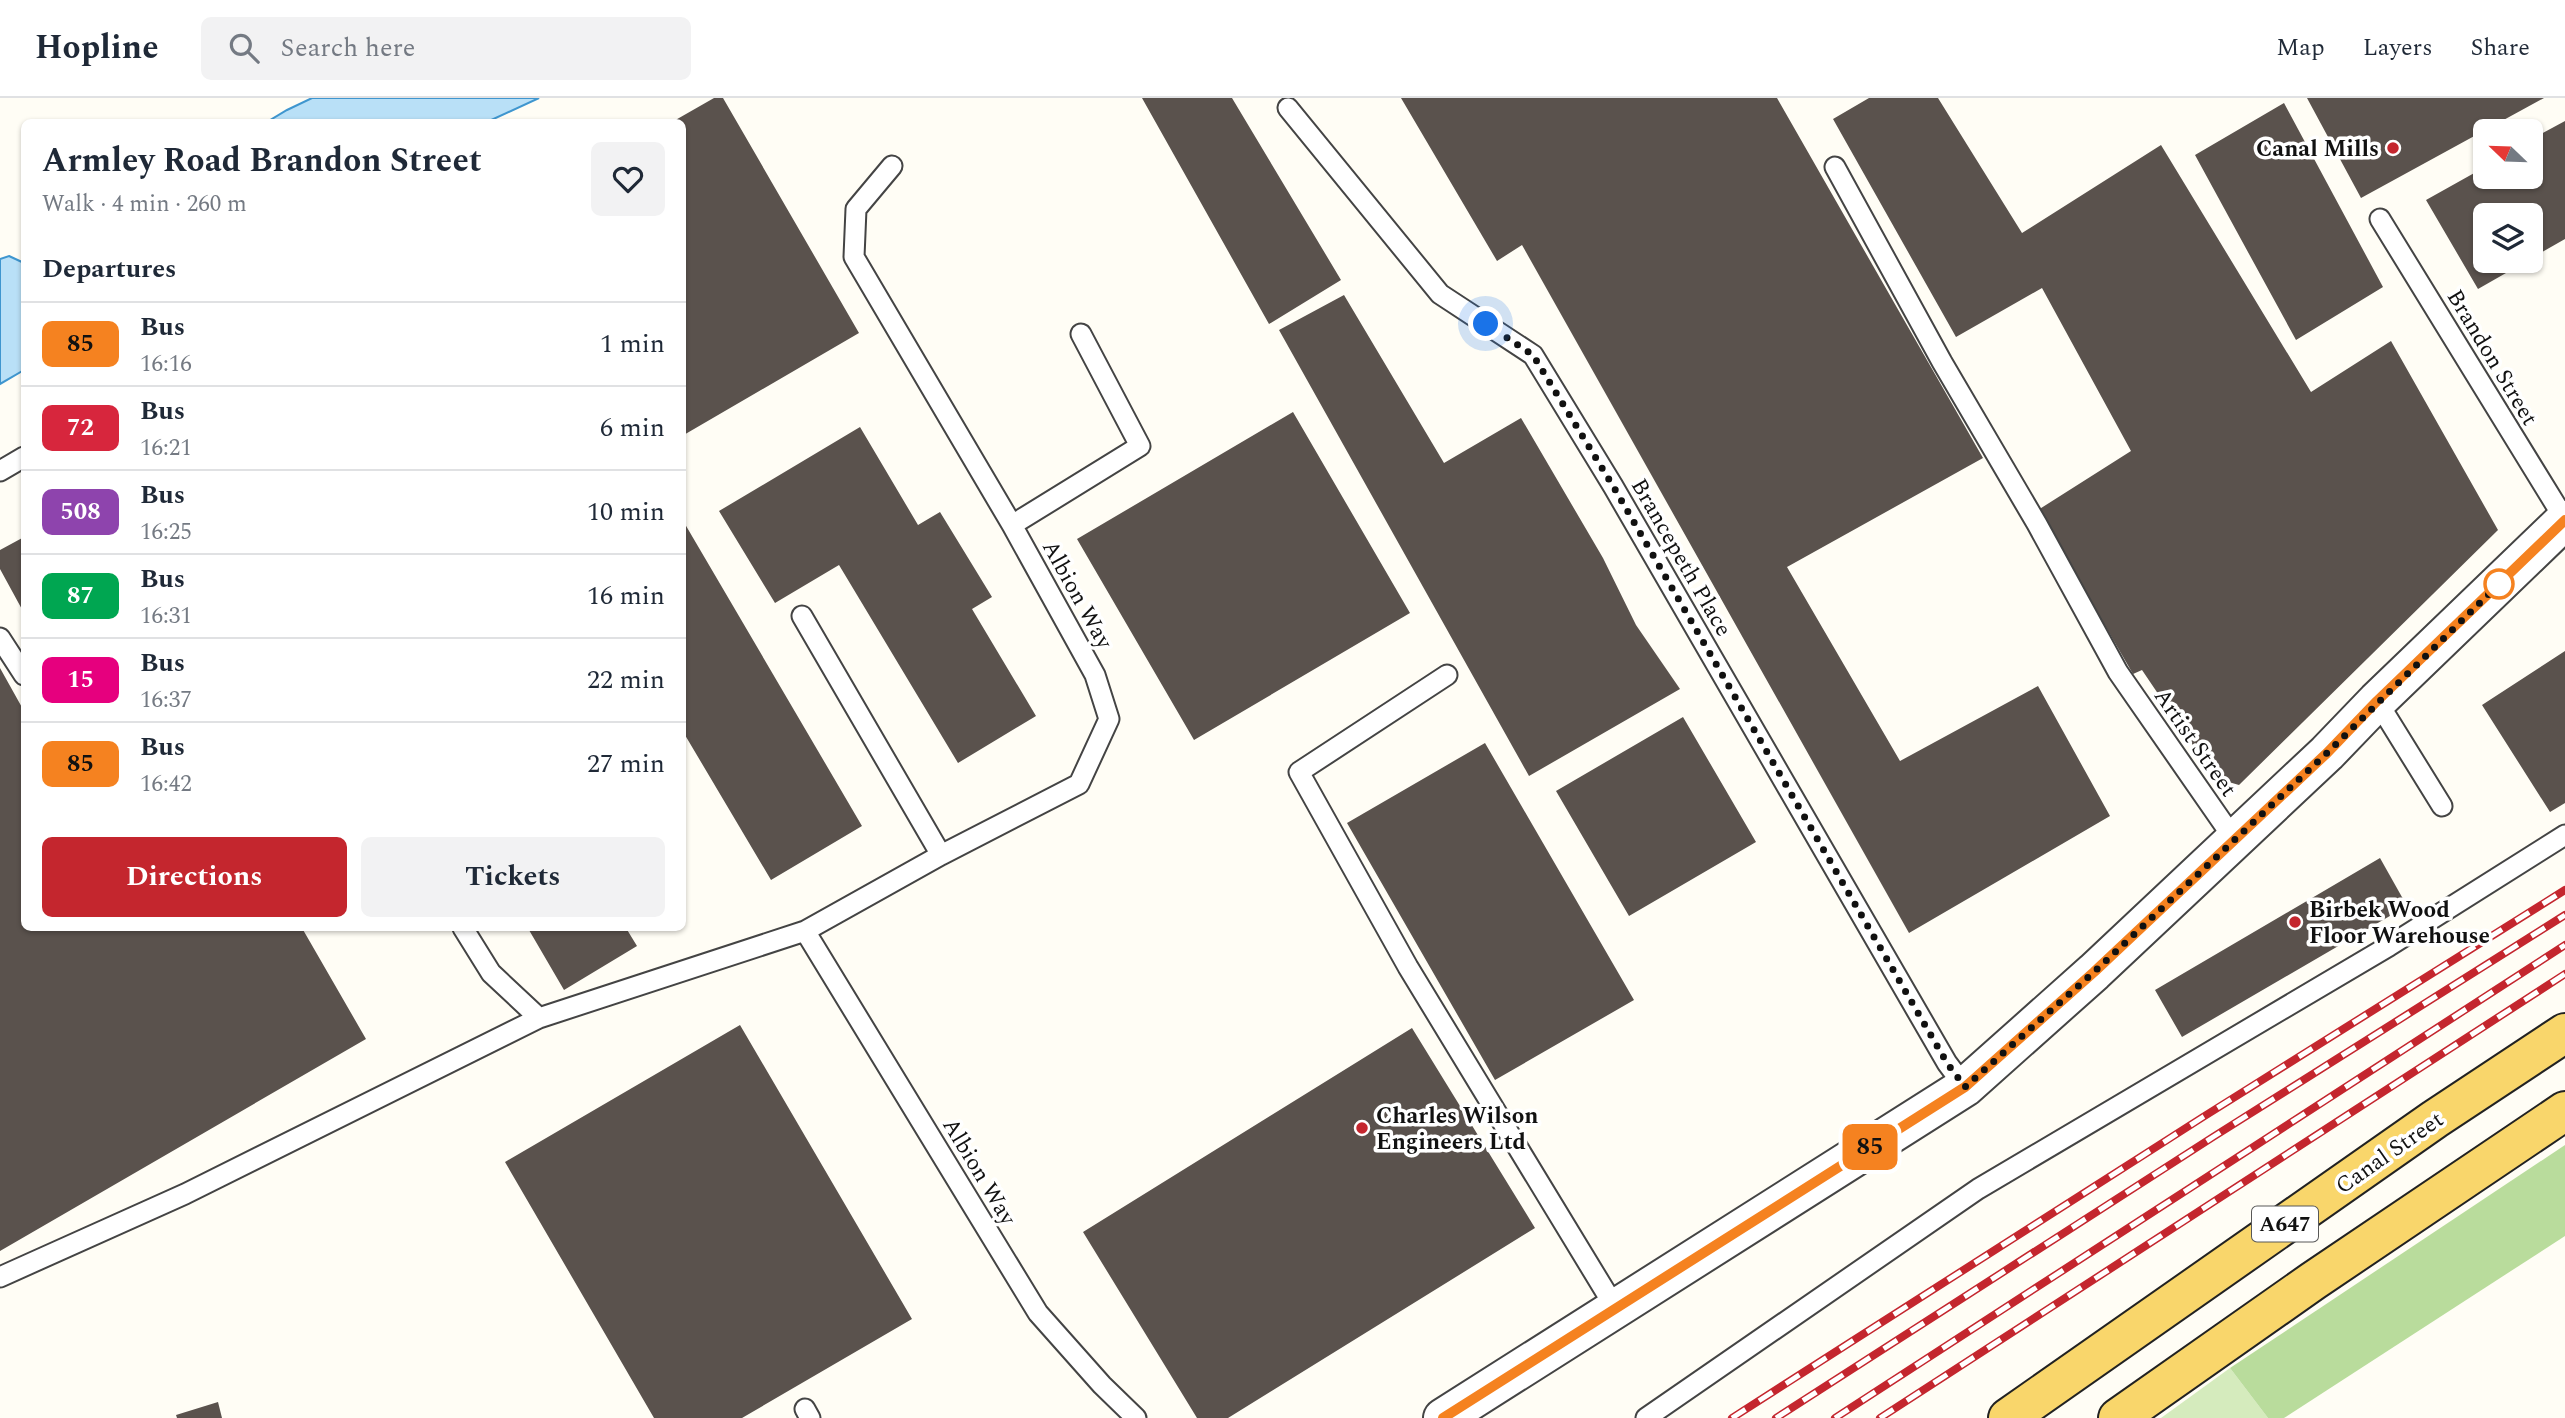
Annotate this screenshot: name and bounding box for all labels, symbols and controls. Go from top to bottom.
search box [201,17,691,80]
text: Hopline [35,23,159,73]
text: Search here [281,28,415,68]
icon: search [225,29,263,67]
text: Map [2276,30,2325,66]
text: Layers [2363,30,2433,66]
text: Share [2471,30,2530,66]
north arrow [2473,119,2543,189]
map controls [2473,119,2543,273]
place label: Canal Mills [2256,132,2379,167]
text: Armley Road Brandon Street [42,136,482,186]
marker: Canal Mills [2385,140,2401,156]
button: heart [591,142,665,216]
text: Walk · 4 min · 260 m [42,187,247,222]
button: layers [2473,203,2543,273]
text: Departures [42,249,176,289]
street label: Brandon Street [2437,283,2546,433]
your location [1468,306,1503,341]
text: Bus [140,307,185,347]
text: 1 min [600,324,665,364]
text: 85 [67,326,94,362]
text: 16:16 [140,347,192,382]
text: Bus [140,391,185,431]
text: 6 min [600,408,665,448]
text: 72 [67,410,94,446]
text: 16:21 [140,431,192,466]
street label: Brancepeth Place [1621,472,1740,643]
text: Bus [140,475,185,515]
text: 10 min [587,492,665,532]
text: 508 [60,494,101,530]
text: 16:25 [140,515,192,550]
street label: Albion Way [1032,534,1121,656]
text: Bus [140,559,185,599]
unlabelled marker [2484,569,2514,599]
text: 16 min [587,576,665,616]
text: 87 [67,578,94,614]
text: 16:31 [140,599,192,634]
text: Bus [140,643,185,683]
text: 22 min [587,660,665,700]
text: 15 [67,662,94,698]
street label: Artist Street [2144,681,2245,804]
text: 16:37 [140,683,192,718]
text: Bus [140,727,185,767]
text: 27 min [587,744,665,784]
text: 85 [67,746,94,782]
text: 16:42 [140,767,192,802]
button: Directions [42,837,347,917]
button: Tickets [361,837,665,917]
place label: Birbek Wood Floor Warehouse [2309,893,2490,954]
marker: Birbek Wood Floor Warehouse [2287,914,2303,930]
place label: Charles Wilson Engineers Ltd [1376,1099,1539,1160]
street label: Canal Street [2329,1103,2451,1203]
street label: Albion Way [933,1111,1025,1233]
marker: Charles Wilson Engineers Ltd [1354,1120,1370,1136]
line badge: 85 [1839,1124,1902,1170]
text: 85 [1857,1129,1883,1165]
road number: A647 [2252,1206,2318,1242]

